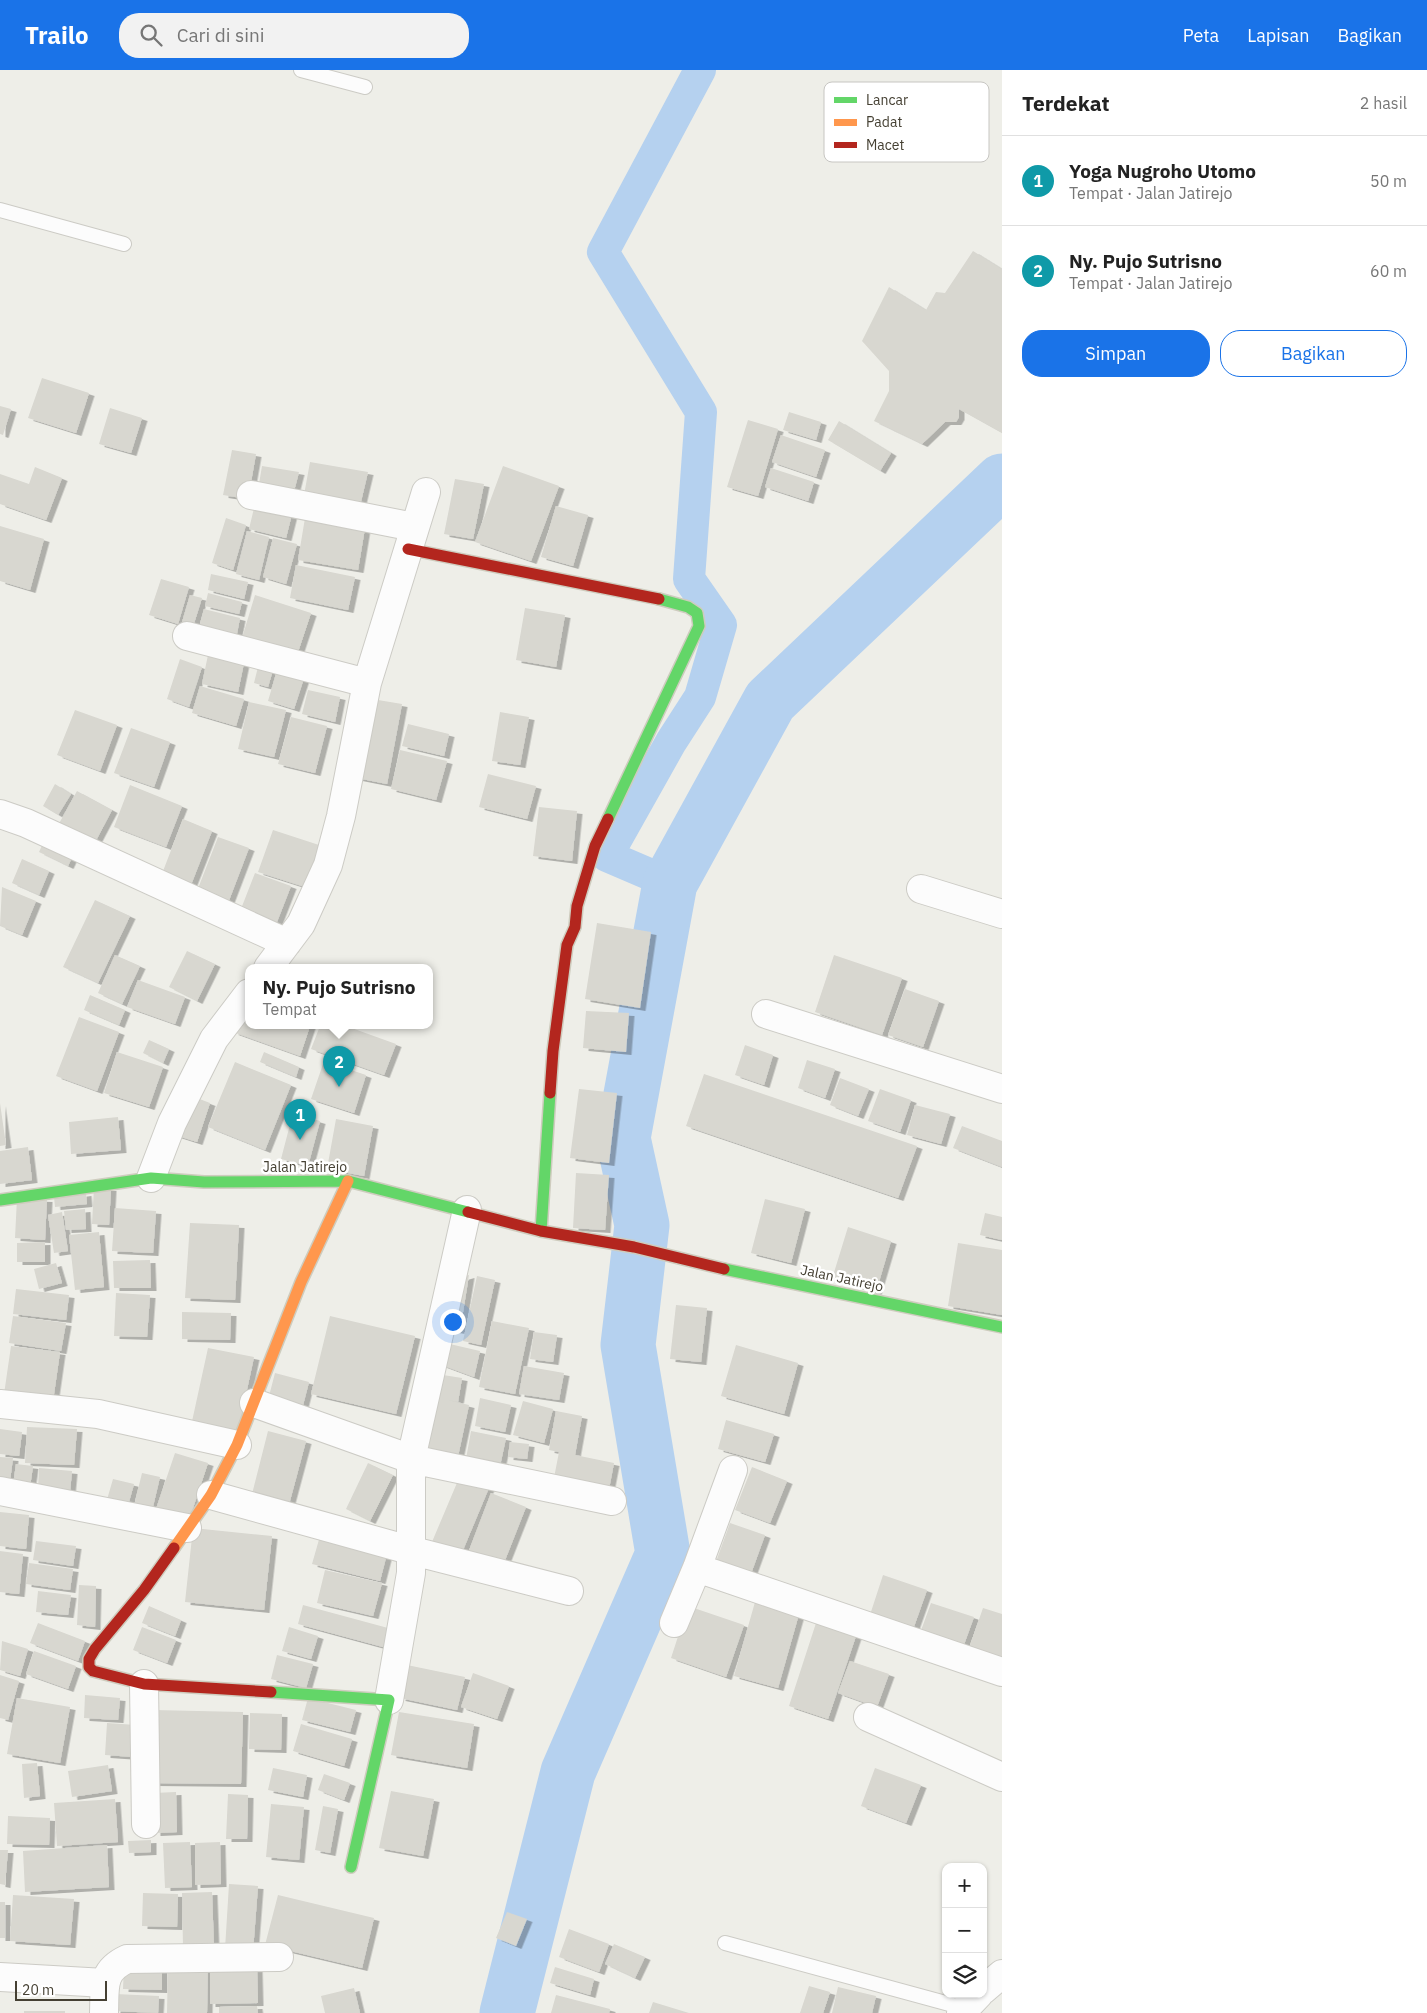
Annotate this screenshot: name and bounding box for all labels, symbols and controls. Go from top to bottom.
search box [119,13,469,58]
text: Trailo [25,19,89,51]
icon: search [137,21,165,49]
text: Cari di sini [177,23,265,47]
text: Peta [1183,24,1219,47]
text: Lapisan [1247,24,1309,47]
text: Bagikan [1337,24,1402,47]
legend [824,82,989,162]
text: Terdekat [1022,89,1110,117]
text: Lancar [866,91,908,109]
text: 2 hasil [1360,93,1407,113]
text: Padat [866,113,902,131]
text: Macet [866,136,904,154]
text: Yoga Nugroho Utomo [1069,159,1256,183]
text: 1 [1033,171,1043,191]
text: 50 m [1370,171,1407,191]
text: Tempat · Jalan Jatirejo [1069,183,1232,203]
text: Ny. Pujo Sutrisno [1069,249,1222,273]
text: 2 [1033,261,1043,281]
text: 60 m [1370,261,1407,281]
text: Tempat · Jalan Jatirejo [1069,273,1232,293]
button: Simpan [1022,330,1210,377]
button: Bagikan [1220,330,1407,377]
popup [245,964,433,1029]
text: Ny. Pujo Sutrisno [262,975,416,999]
text: Tempat [262,999,317,1019]
pin: 2 [323,1046,355,1087]
pin: 1 [284,1099,316,1140]
street label: Jalan Jatirejo [263,1158,347,1176]
street label: Jalan Jatirejo [799,1260,885,1296]
your location [440,1309,466,1335]
map controls [942,1863,987,1998]
button: + [942,1863,987,1908]
button: − [942,1908,987,1953]
button: layers [942,1953,987,1998]
scale bar [15,1978,108,2001]
text: 20 m [22,1981,54,1999]

